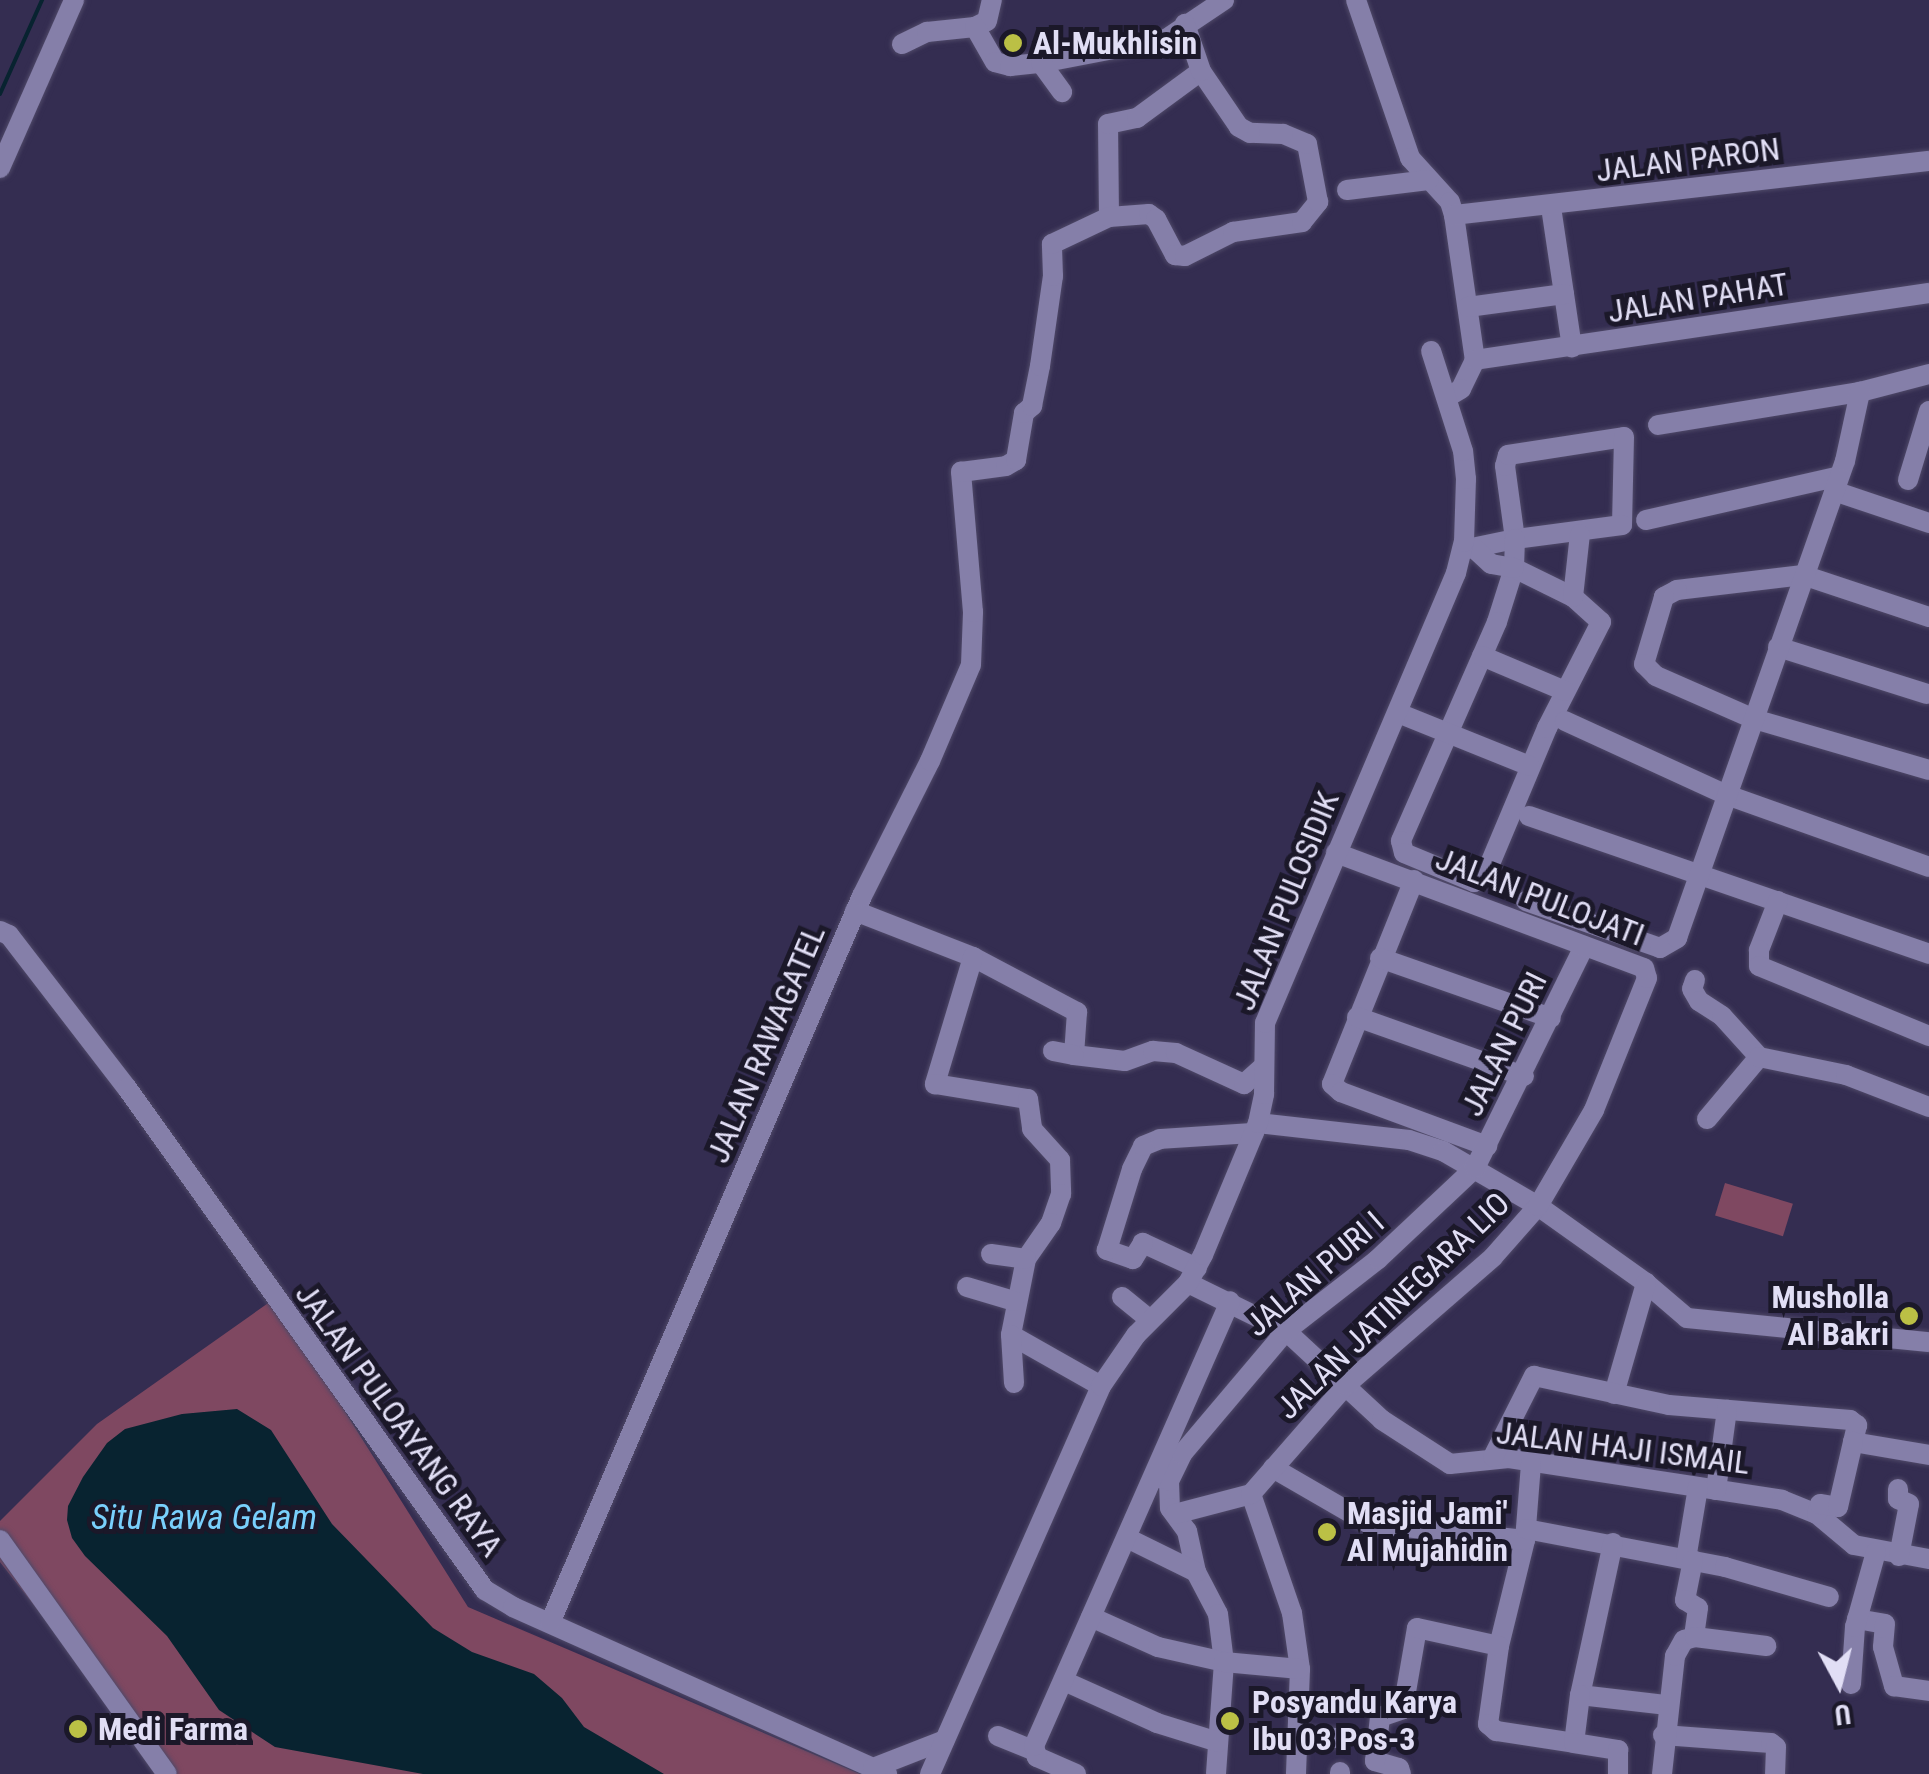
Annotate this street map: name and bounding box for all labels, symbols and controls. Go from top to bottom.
place label: Al-Mukhlisin [1033,24,1197,62]
marker: Al-Mukhlisin [1002,32,1024,54]
street label: JALAN PARON [1594,130,1782,190]
street label: JALAN PAHAT [1605,265,1791,331]
street label: JALAN PULOSIDIK [1225,786,1347,1016]
street label: JALAN PULOJATI [1430,840,1650,954]
street label: JALAN RAWAGATEL [699,920,833,1168]
street label: JALAN PURI [1453,966,1555,1122]
street label: JALAN JATINEGARA LIO [1268,1185,1518,1427]
street label: JALAN PURI I [1238,1203,1392,1345]
street label: JALAN PULOAYANG RAYA [287,1276,511,1564]
place label: Musholla Al Bakri [1772,1279,1889,1354]
marker: Musholla Al Bakri [1898,1305,1920,1327]
street label: JALAN HAJI ISMAIL [1494,1413,1752,1483]
place label: Masjid Jami' Al Mujahidin [1347,1495,1508,1570]
water label: Situ Rawa Gelam [91,1497,317,1539]
marker: Masjid Jami' Al Mujahidin [1316,1521,1338,1543]
north arrow [1789,1634,1889,1734]
place label: Posyandu Karya Ibu 03 Pos-3 [1252,1684,1457,1759]
text: U [1833,1697,1853,1732]
marker: Posyandu Karya Ibu 03 Pos-3 [1217,1708,1243,1734]
place label: Medi Farma [98,1710,248,1748]
marker: Medi Farma [67,1718,89,1740]

